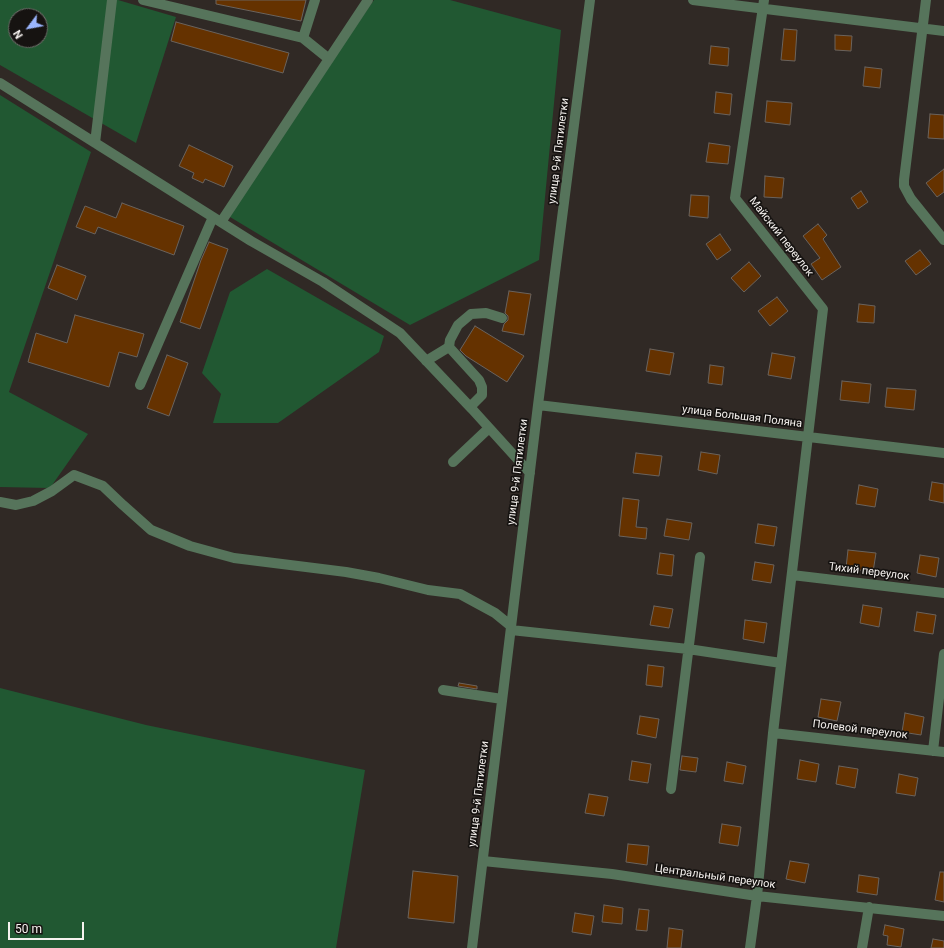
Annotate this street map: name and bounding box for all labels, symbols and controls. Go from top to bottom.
north arrow [8,8,48,48]
text: N [11,27,26,41]
street label: улица 9-й Пятилетки [546,97,572,205]
street label: Майский переулок [746,195,816,279]
street label: улица Большая Поляна [681,403,803,431]
street label: улица 9-й Пятилетки [505,418,531,526]
street label: Тихий переулок [828,561,910,583]
street label: Полевой переулок [812,718,908,742]
street label: улица 9-й Пятилетки [466,740,492,848]
street label: Центральный переулок [654,862,776,892]
scale bar [10,914,86,940]
text: 50 m [15,922,42,936]

